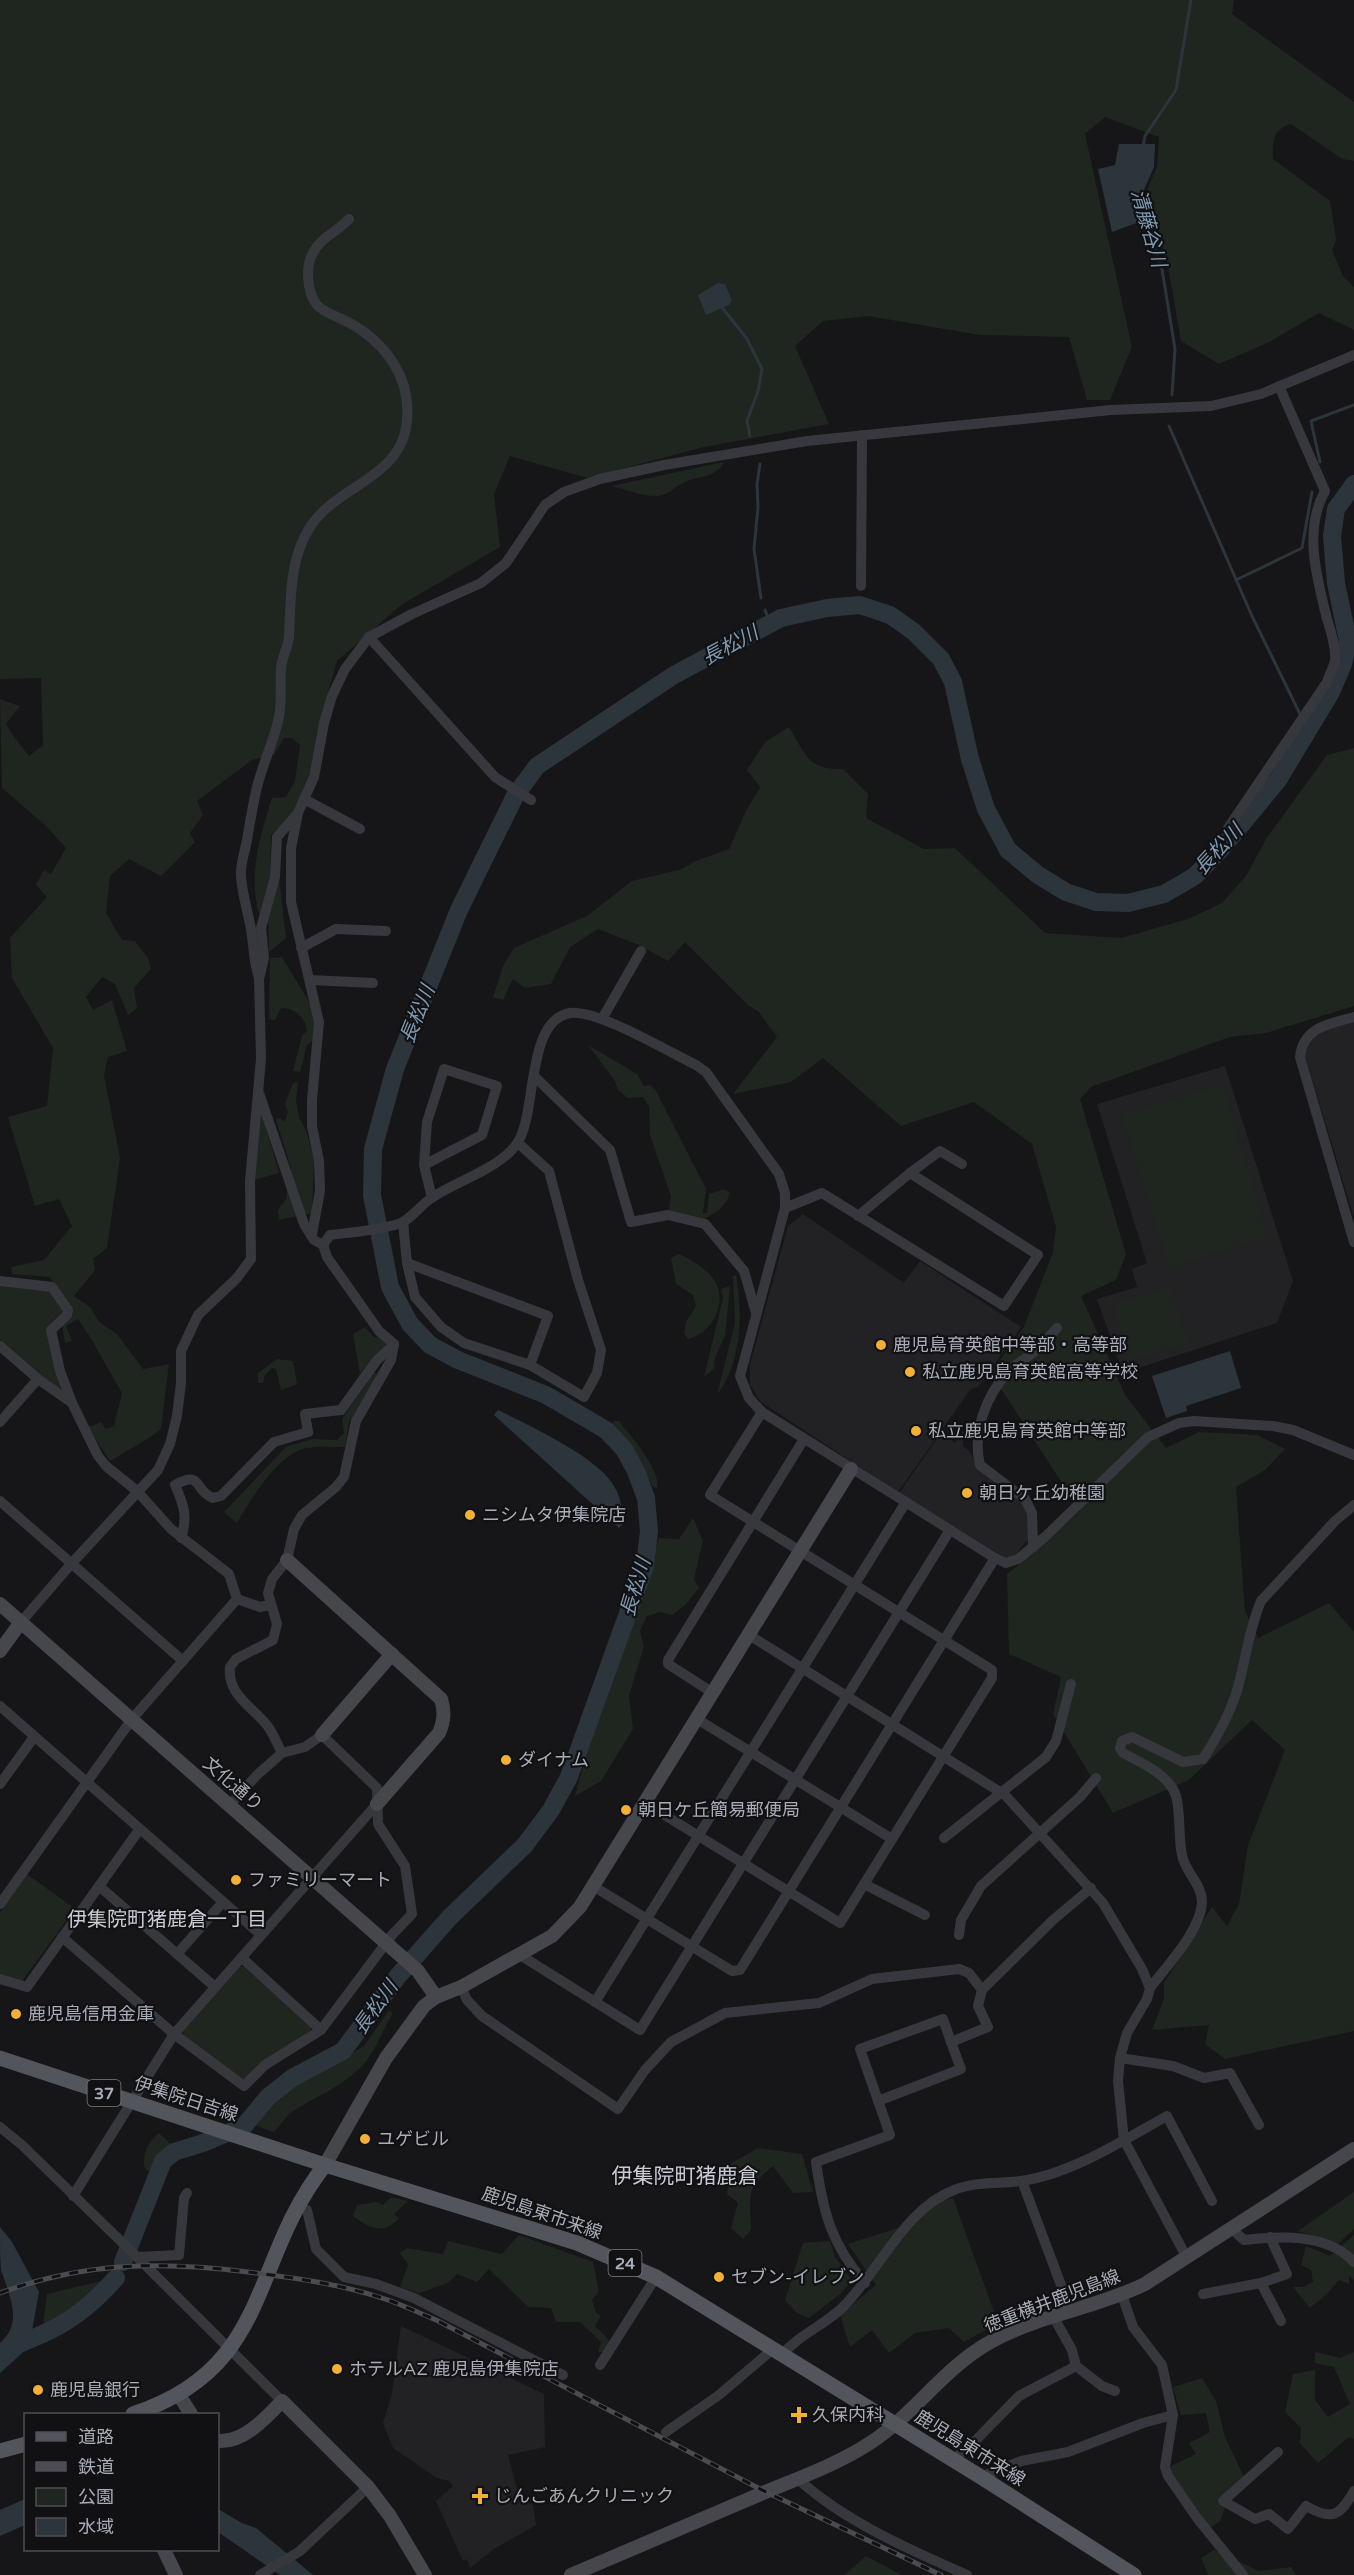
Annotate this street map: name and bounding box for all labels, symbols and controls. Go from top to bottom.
water label: 清藤谷川 [1125,187,1171,272]
water label: 長松川 [698,620,764,671]
water label: 長松川 [1189,818,1249,880]
water label: 長松川 [396,980,441,1047]
place label: 鹿児島育英館中等部・高等部 [893,1334,1127,1356]
marker: 鹿児島育英館中等部・高等部 [874,1338,888,1352]
place label: 私立鹿児島育英館高等学校 [922,1361,1138,1383]
marker: 私立鹿児島育英館高等学校 [903,1365,917,1379]
place label: 私立鹿児島育英館中等部 [928,1420,1126,1442]
marker: 私立鹿児島育英館中等部 [909,1424,923,1438]
place label: 朝日ケ丘幼稚園 [979,1482,1105,1504]
marker: 朝日ケ丘幼稚園 [960,1486,974,1500]
place label: ニシムタ伊集院店 [482,1504,626,1526]
marker: ニシムタ伊集院店 [463,1508,477,1522]
water label: 長松川 [616,1553,657,1619]
place label: ダイナム [518,1749,589,1771]
street label: 文化通り [199,1752,267,1816]
marker: ダイナム [499,1753,513,1767]
place label: 朝日ケ丘簡易郵便局 [638,1799,800,1821]
marker: 朝日ケ丘簡易郵便局 [619,1803,633,1817]
place label: ファミリーマート [248,1869,392,1891]
marker: ファミリーマート [229,1873,243,1887]
district label: 伊集院町猪鹿倉一丁目 [67,1908,267,1932]
water label: 長松川 [348,1975,404,2039]
place label: 鹿児島信用金庫 [28,2003,154,2025]
marker: 鹿児島信用金庫 [9,2007,23,2021]
street label: 伊集院日吉線 [131,2072,241,2126]
road number: 37 [88,2080,120,2106]
place label: ユゲビル [377,2128,449,2150]
marker: ユゲビル [358,2132,372,2146]
district label: 伊集院町猪鹿倉 [612,2164,759,2189]
street label: 鹿児島東市来線 [479,2182,605,2244]
road number: 24 [608,2250,642,2276]
street label: 徳重横井鹿児島線 [981,2265,1123,2337]
place label: セブン-イレブン [731,2266,864,2288]
marker: セブン-イレブン [712,2270,726,2284]
place label: ホテルAZ 鹿児島伊集院店 [349,2358,559,2380]
marker: ホテルAZ 鹿児島伊集院店 [330,2362,344,2376]
place label: 鹿児島銀行 [50,2379,140,2401]
marker: 鹿児島銀行 [31,2383,45,2397]
place label: 久保内科 [812,2404,884,2426]
street label: 鹿児島東市来線 [911,2405,1029,2491]
marker: 久保内科 [790,2406,808,2424]
legend [24,2413,219,2551]
text: 道路 [78,2426,114,2448]
text: 鉄道 [78,2456,114,2478]
place label: じんごあんクリニック [494,2485,674,2507]
text: 公園 [78,2486,114,2508]
marker: じんごあんクリニック [471,2487,489,2505]
text: 水域 [78,2516,114,2538]

